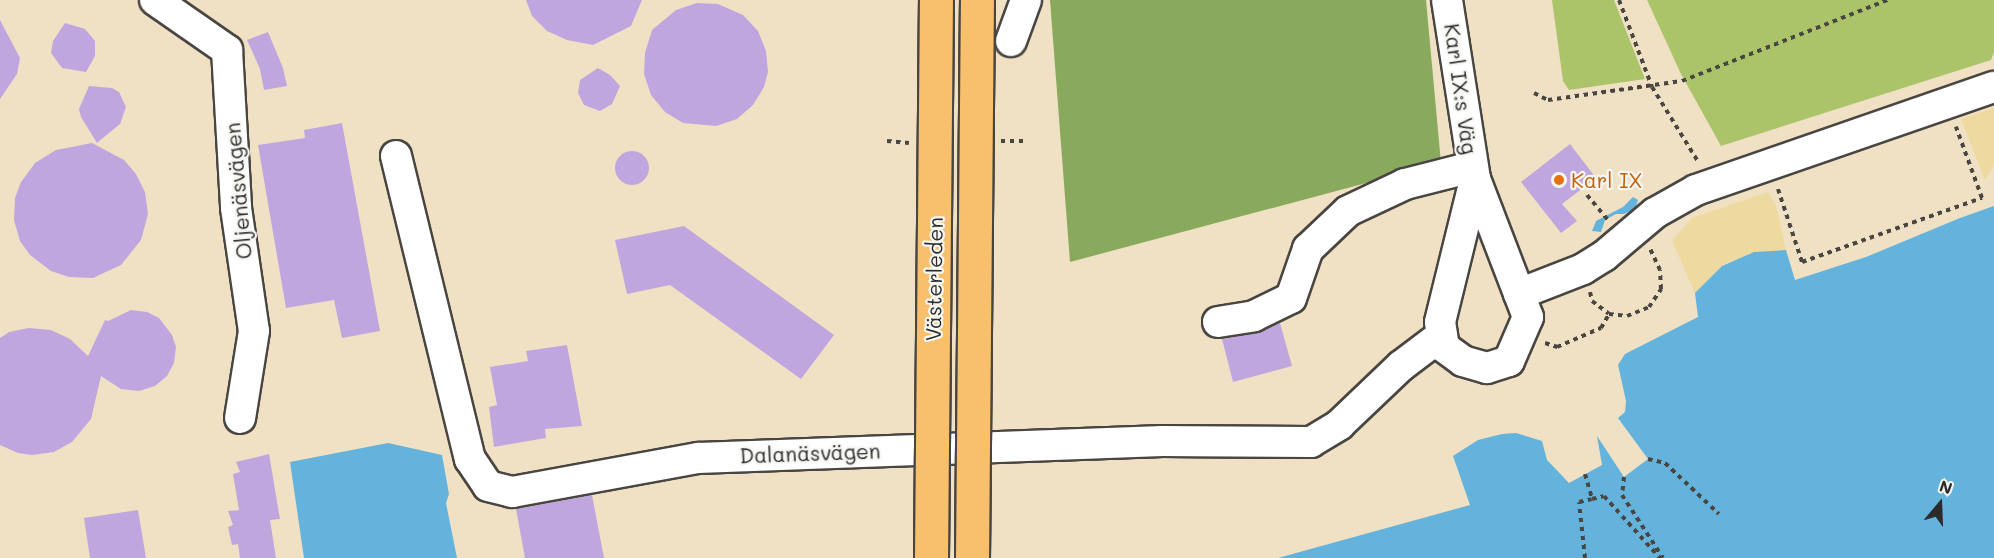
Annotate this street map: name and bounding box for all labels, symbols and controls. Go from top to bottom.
street label: Karl IX:s Väg [1439,22,1483,156]
street label: Oljenäsvägen [219,122,257,260]
place label: Karl IX [1571,167,1643,193]
marker: Karl IX [1552,173,1566,187]
street label: Västerleden [920,217,948,341]
street label: Dalanäsvägen [739,438,881,468]
north arrow [1910,474,1970,534]
text: N [1937,475,1955,498]

